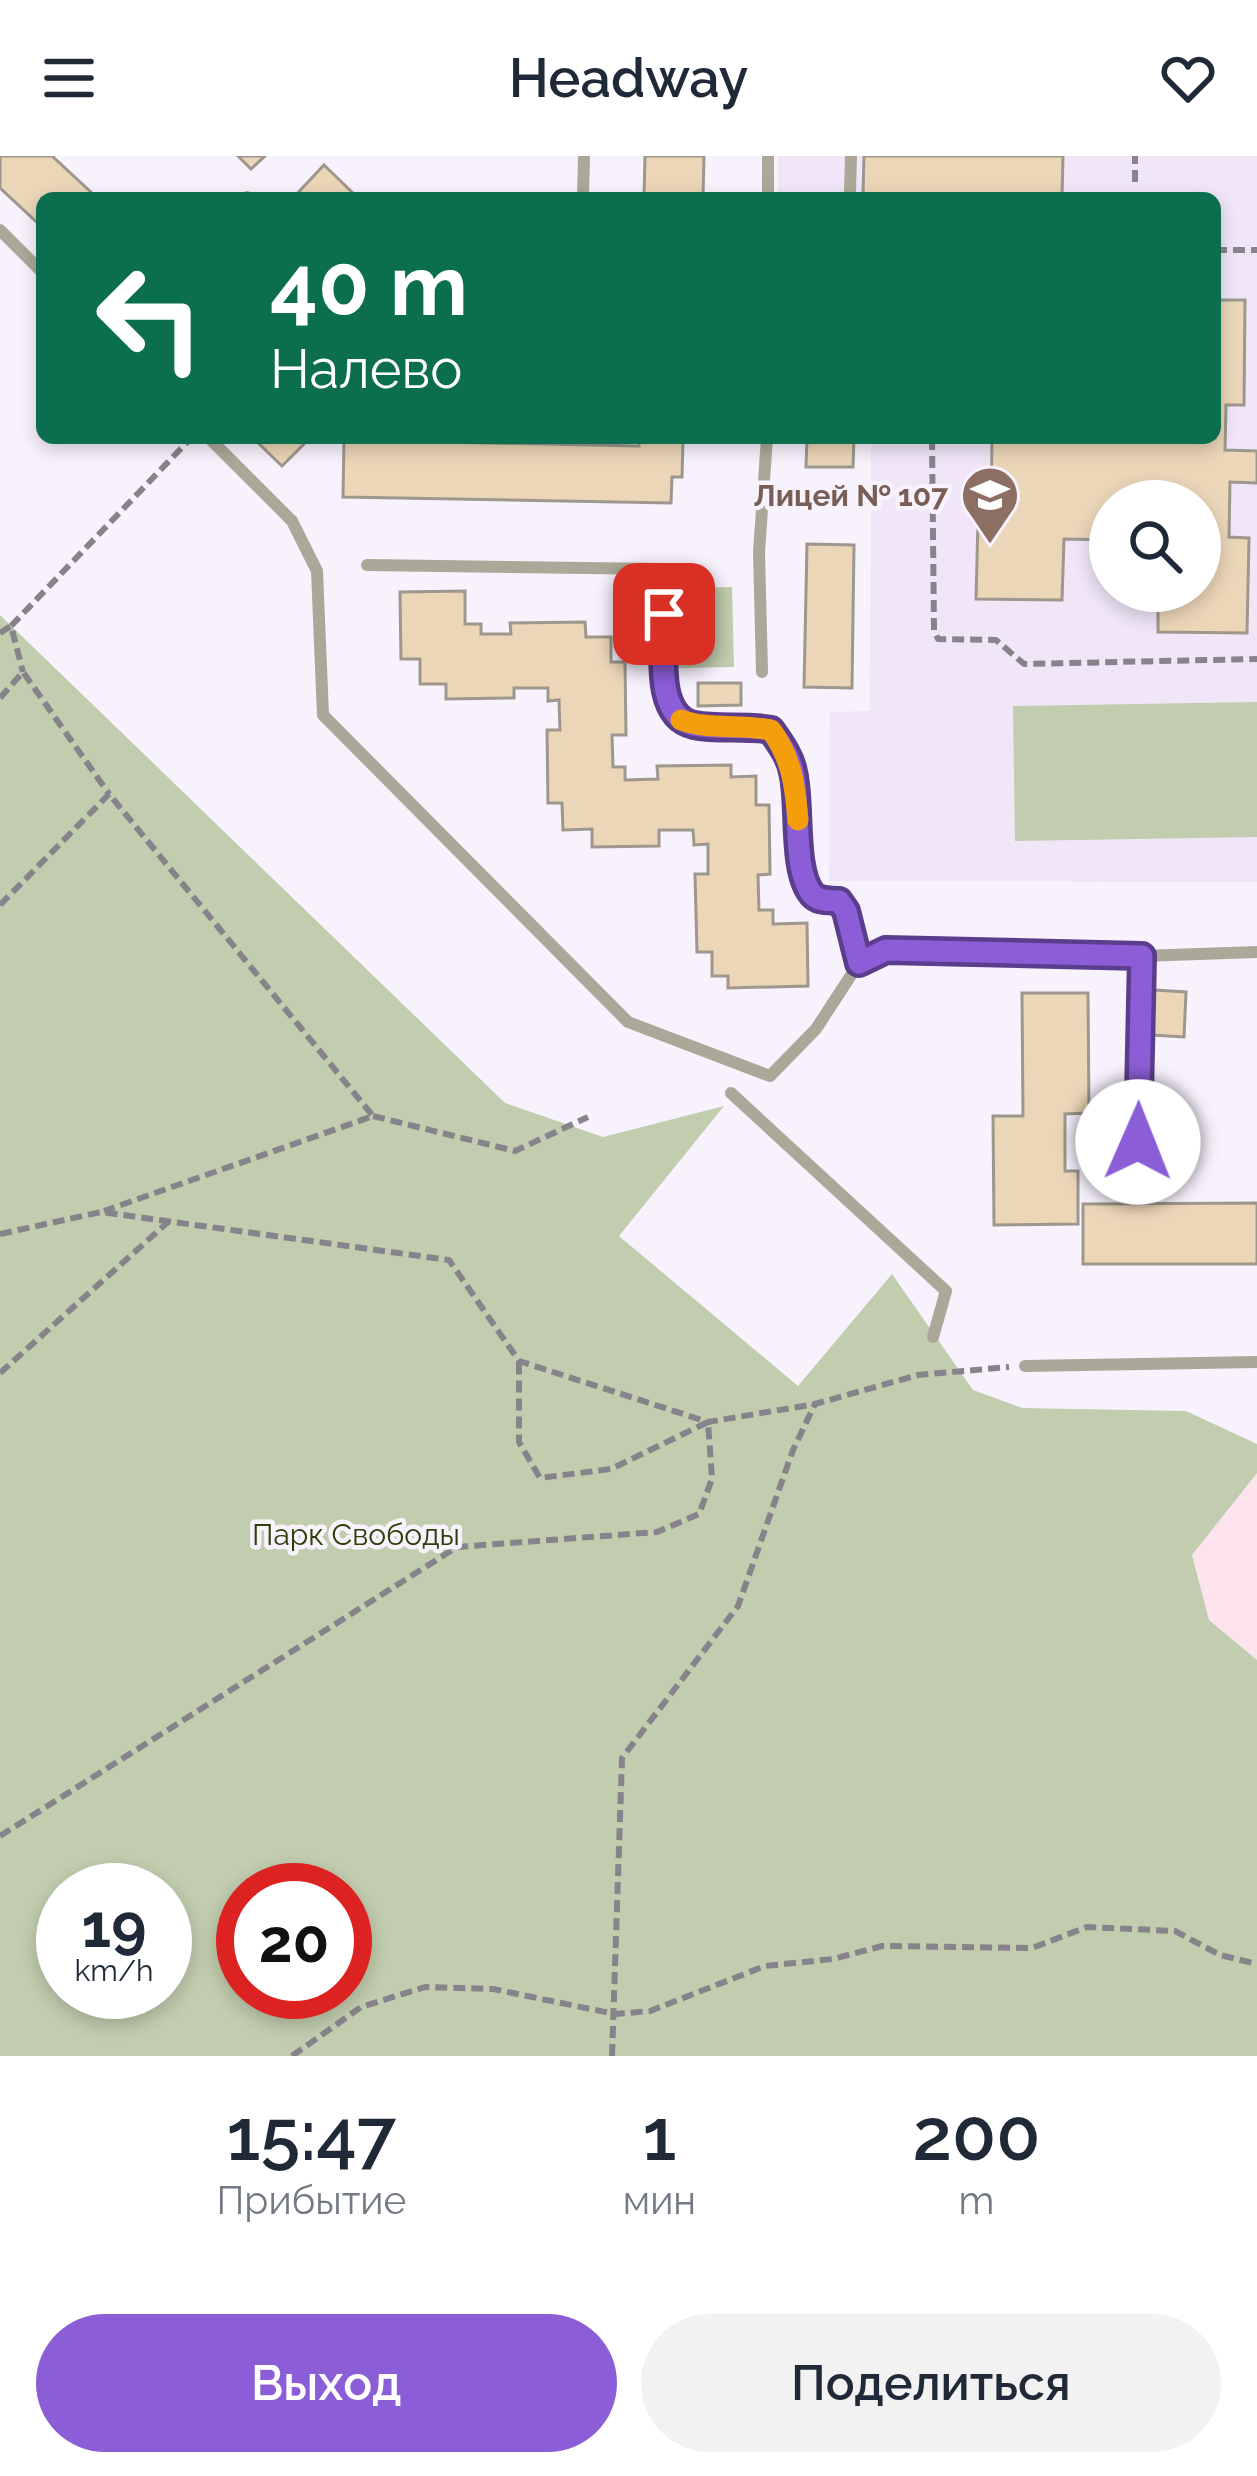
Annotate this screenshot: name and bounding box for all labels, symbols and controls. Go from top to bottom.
icon: menu [36,45,102,111]
icon: heart [1155,45,1221,111]
text: Headway [509,46,748,110]
text: 40 m [270,236,468,335]
icon: left [72,240,228,396]
text: Налево [270,337,462,401]
school or university icon: Лицей № 107 [959,464,1021,546]
place label: Лицей № 107 [754,478,948,513]
map controls [1089,480,1221,612]
button: search [1089,480,1221,612]
pin [613,563,715,665]
icon: arrive [631,581,697,647]
position arrow [1075,1079,1201,1205]
park label: Парк Свободы [252,1517,460,1552]
speed limit sign: 20 [216,1863,372,2019]
text: 19 [82,1891,146,1961]
text: km/h [74,1953,154,1988]
text: 15:47 [227,2092,396,2177]
text: 1 [643,2092,676,2177]
text: 200 [913,2092,1041,2177]
text: Прибытие [216,2177,406,2223]
text: мин [623,2177,696,2223]
text: m [959,2177,994,2223]
button: Выход [36,2314,617,2452]
button: Поделиться [641,2314,1221,2452]

